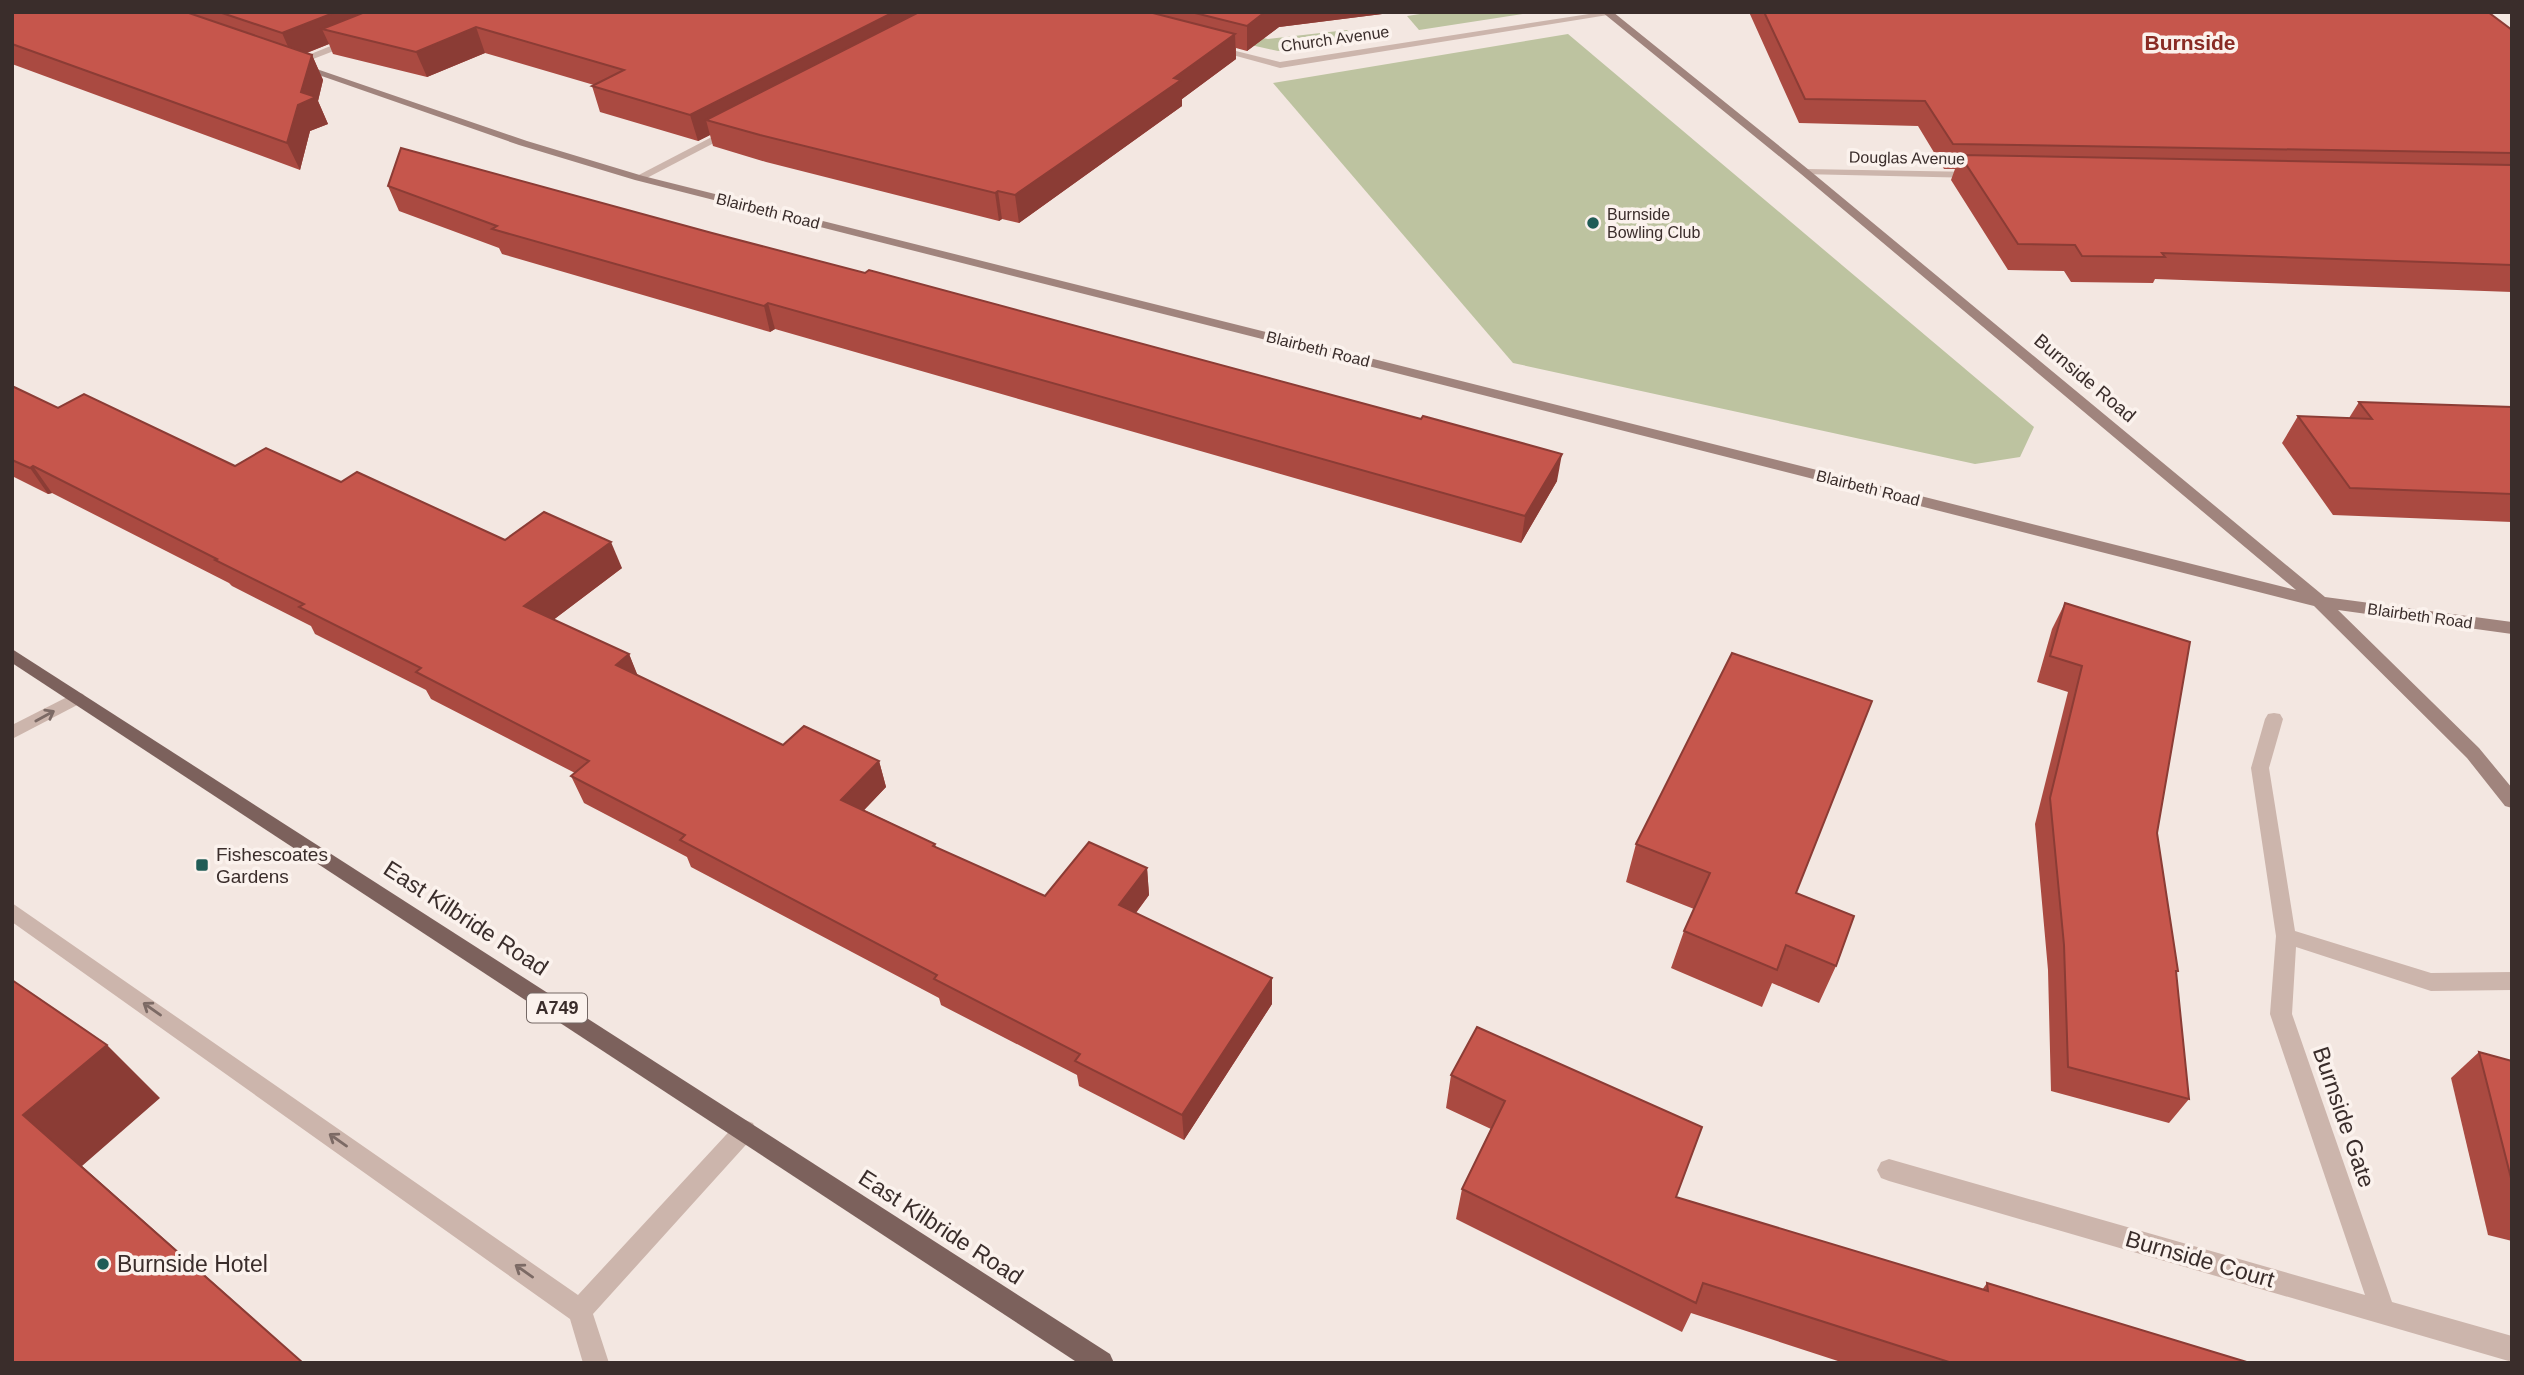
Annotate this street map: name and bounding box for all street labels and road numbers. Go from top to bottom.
street label: Church Avenue [1280,23,1390,55]
street label: Douglas Avenue [1849,148,1965,168]
street label: Blairbeth Road [715,190,821,232]
street label: Blairbeth Road [1265,328,1371,370]
street label: Burnside Road [2030,330,2140,426]
street label: Blairbeth Road [1815,467,1921,509]
street label: Blairbeth Road [2366,600,2474,632]
street label: East Kilbride Road [379,855,553,981]
road number: A749 [527,993,587,1023]
street label: Burnside Gate [2308,1043,2380,1191]
street label: East Kilbride Road [854,1164,1028,1290]
street label: Burnside Court [2123,1225,2278,1293]

